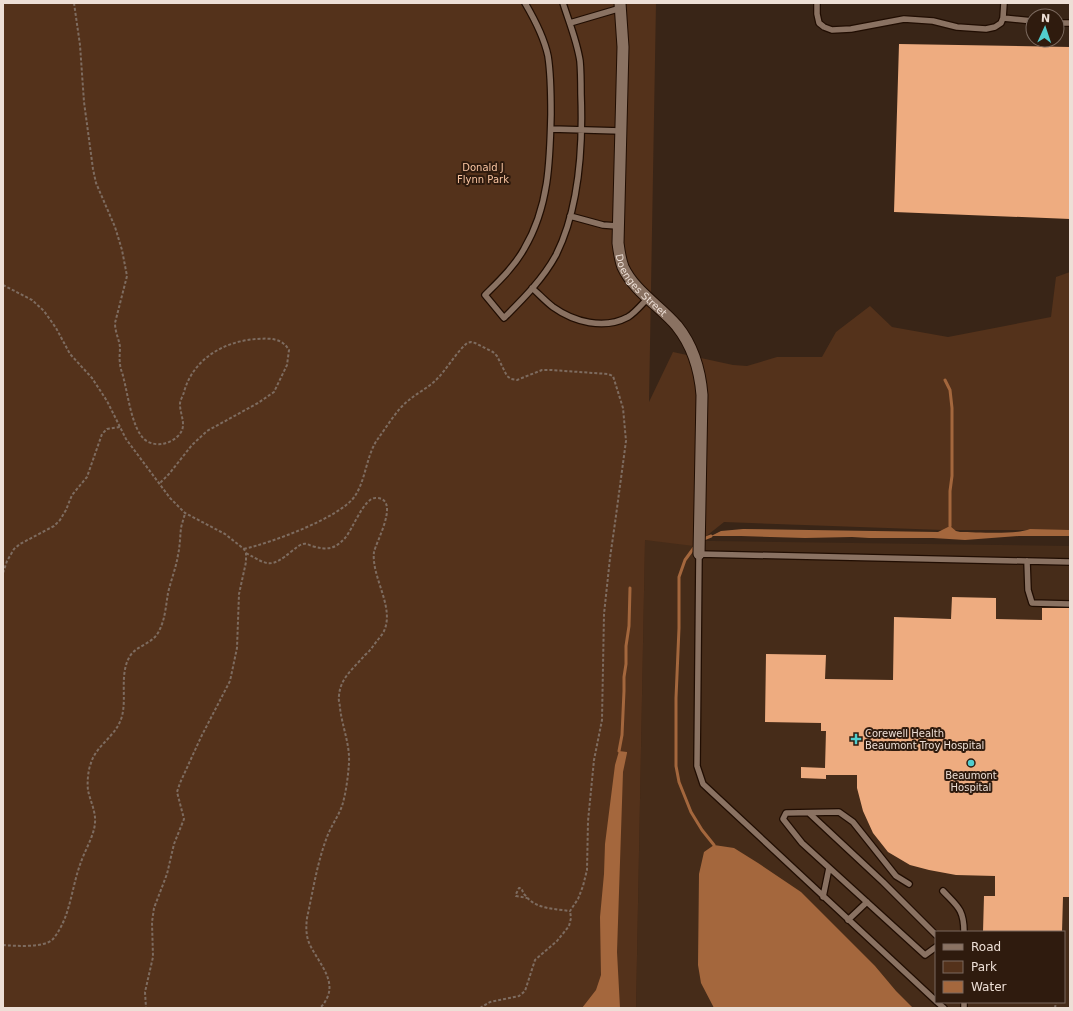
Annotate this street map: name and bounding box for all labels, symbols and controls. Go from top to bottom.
north arrow [1025,8,1065,48]
text: N [1041,12,1050,25]
park label: Donald J Flynn Park [457,162,509,185]
street label: Doenges Street [614,253,670,318]
place label: Corewell Health Beaumont Troy Hospital [865,728,984,751]
marker: Corewell Health Beaumont Troy Hospital [850,733,862,745]
marker: Beaumont Hospital [966,758,976,768]
place label: Beaumont Hospital [945,770,997,793]
legend [935,931,1065,1003]
text: Road [971,940,1001,954]
text: Park [971,960,997,974]
text: Water [971,980,1007,994]

